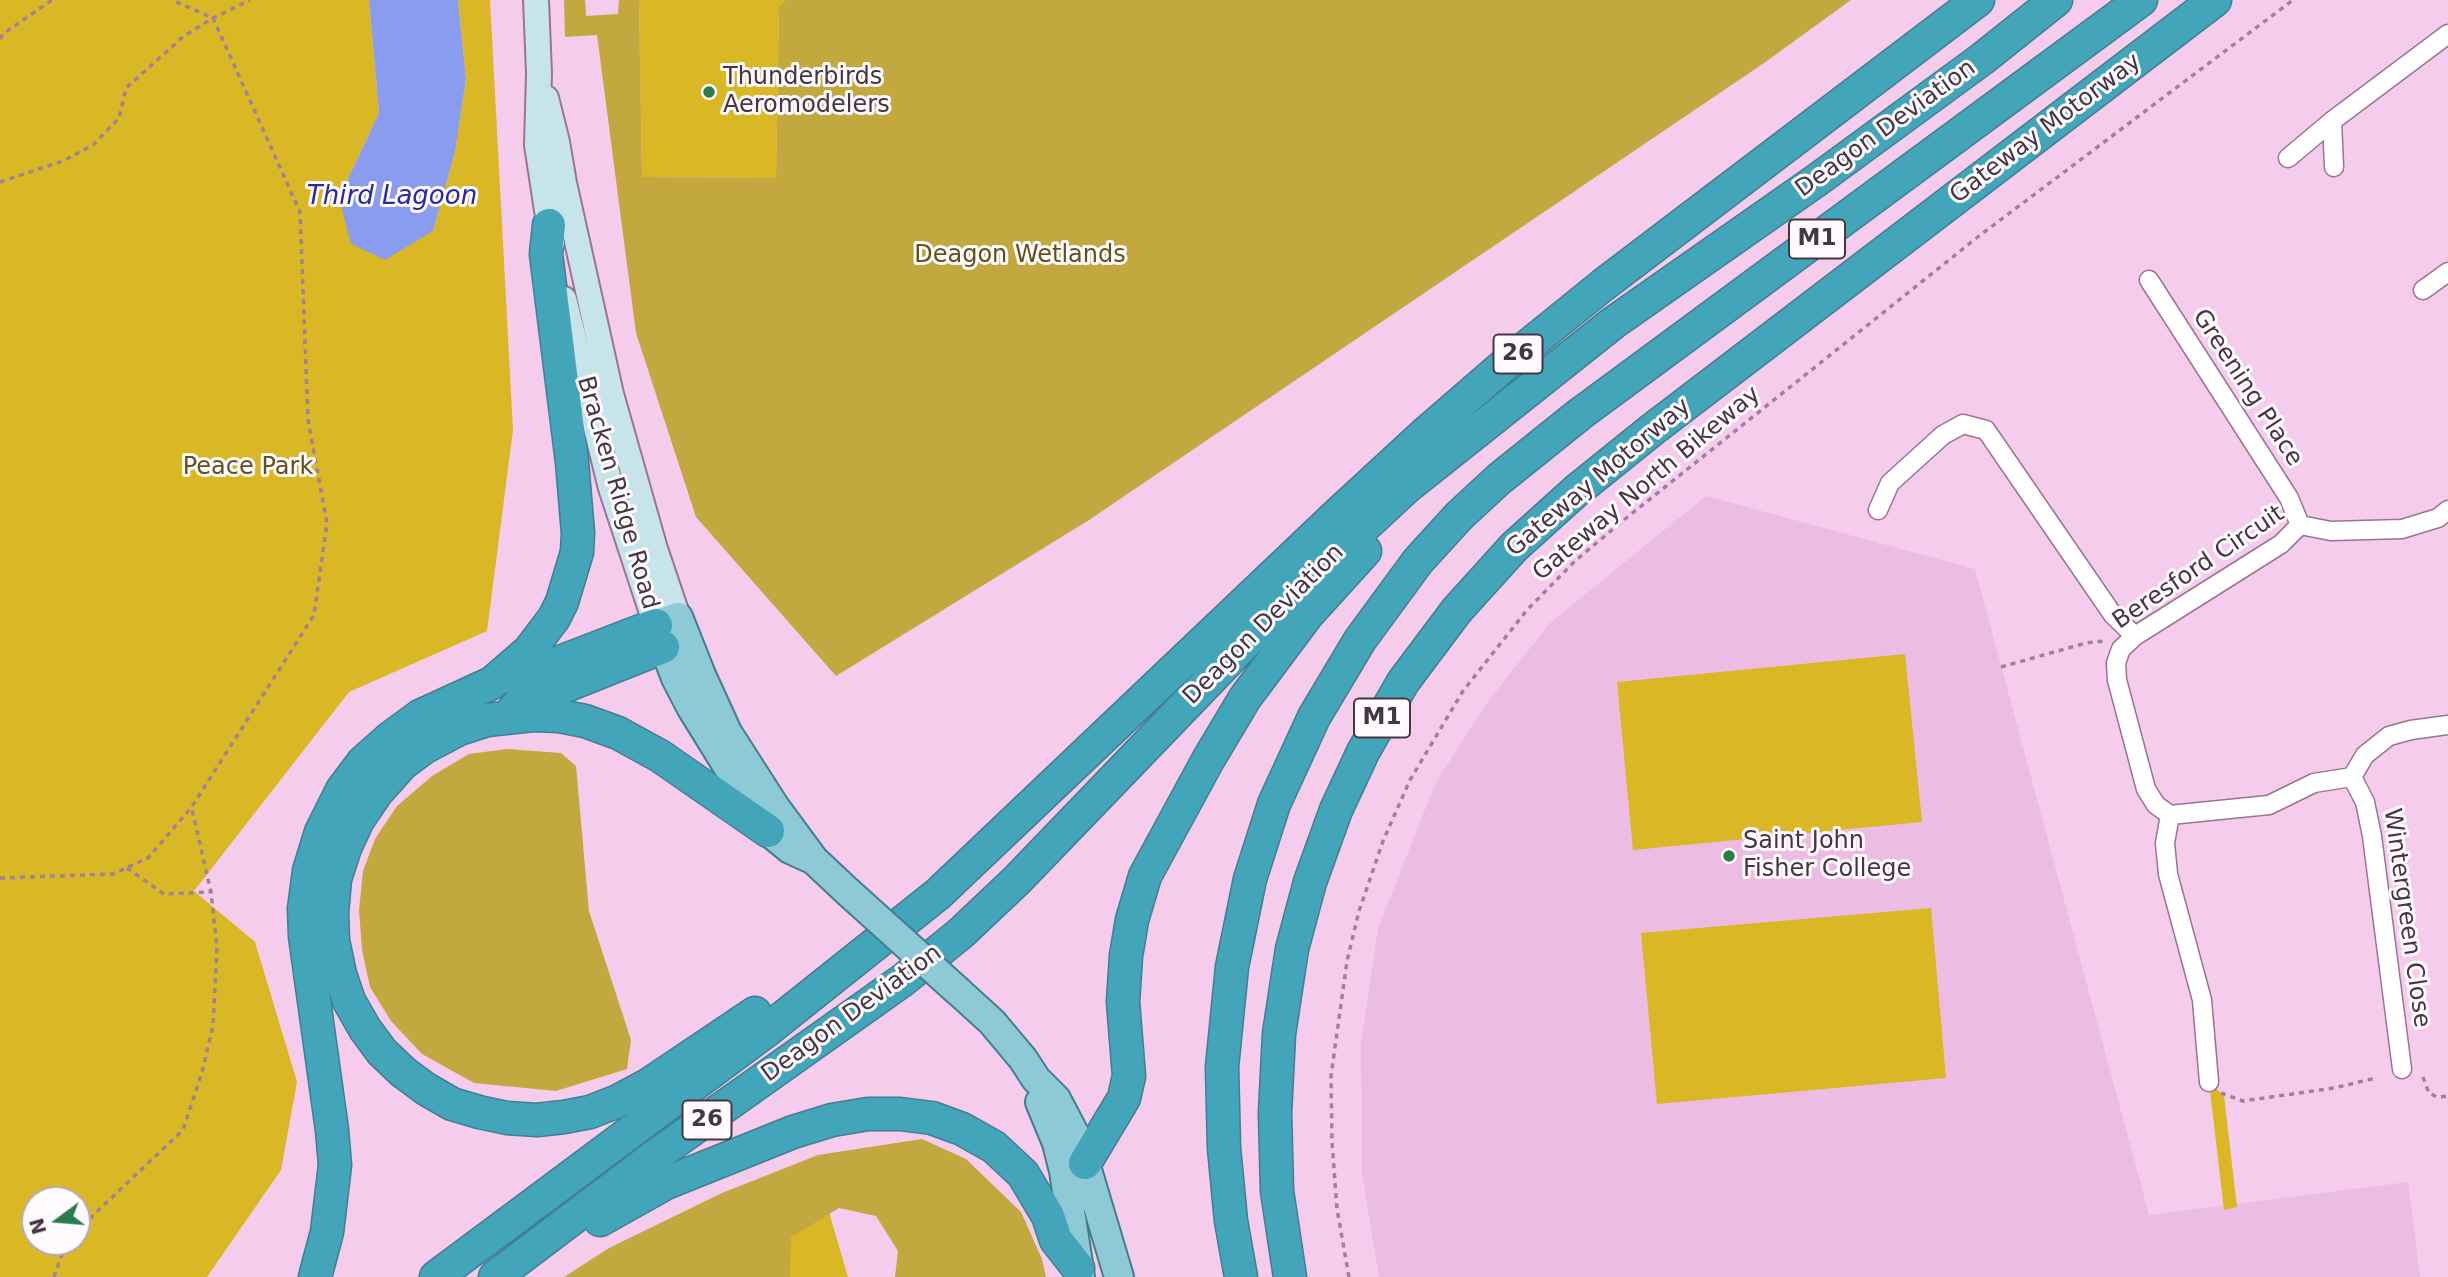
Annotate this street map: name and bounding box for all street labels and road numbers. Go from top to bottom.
street label: Gateway Motorway [1945,48,2147,210]
street label: Deagon Deviation [1790,54,1982,204]
road number: M1 [1789,220,1845,258]
street label: Greening Place [2186,304,2308,472]
road number: 26 [1494,334,1542,374]
street label: Bracken Ridge Road [570,373,664,613]
street label: Gateway North Bikeway [1527,380,1767,588]
street label: Gateway Motorway [1501,393,1697,563]
street label: Beresford Circuit [2108,500,2290,636]
street label: Deagon Deviation [1178,539,1350,711]
road number: M1 [1354,698,1410,738]
street label: Wintergreen Close [2376,807,2436,1029]
street label: Deagon Deviation [756,939,948,1089]
road number: 26 [682,1100,732,1140]

